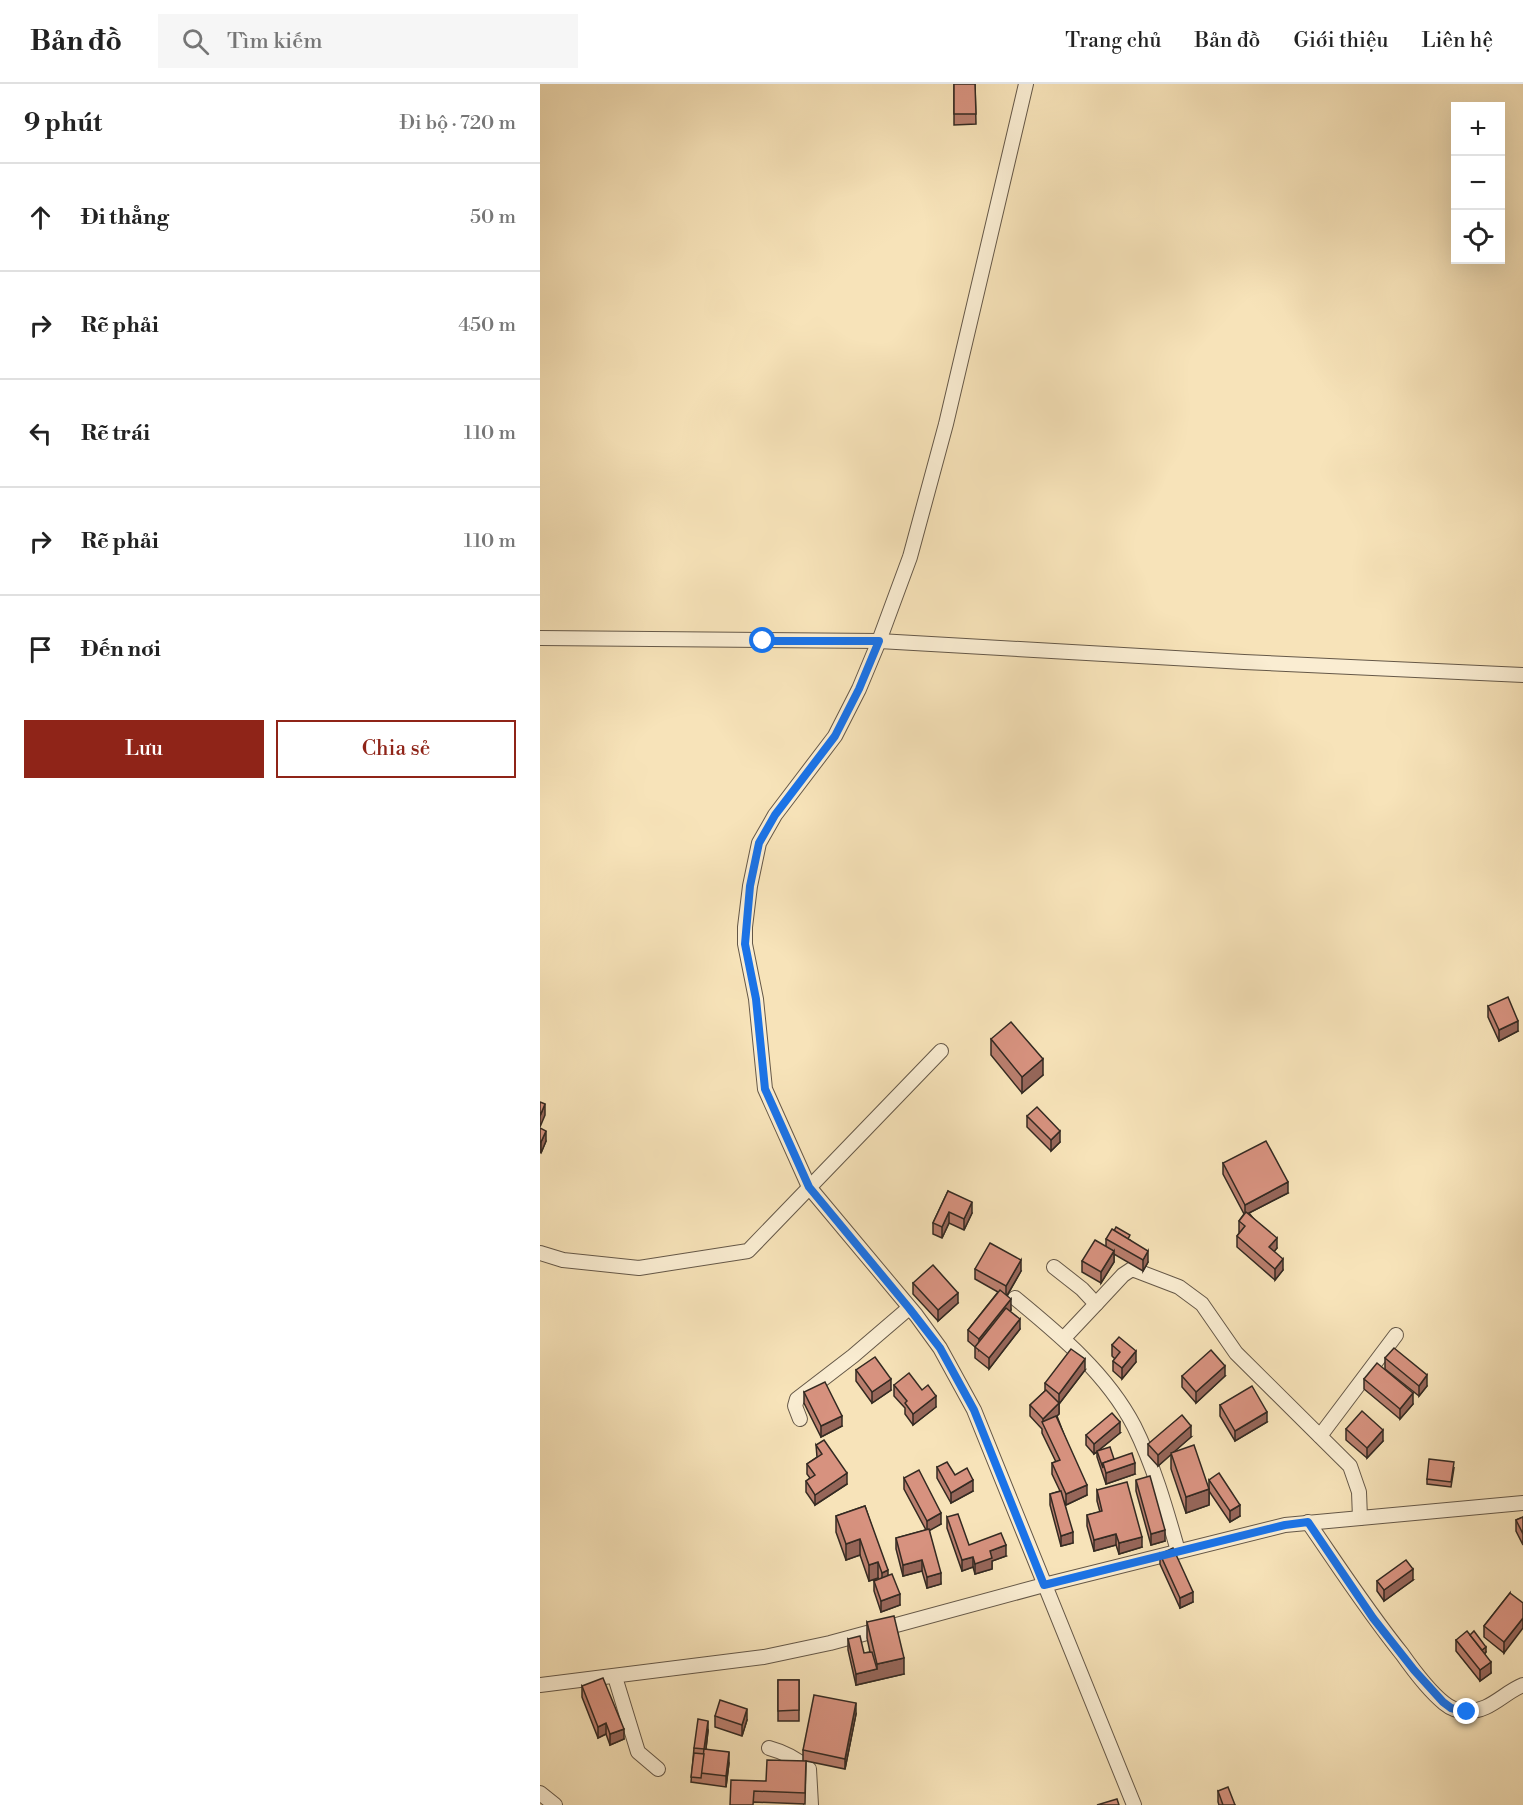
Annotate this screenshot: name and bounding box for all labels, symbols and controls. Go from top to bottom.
search box [158,14,578,68]
text: Bản đồ [30,24,122,59]
icon: search [179,25,212,58]
text: Tìm kiếm [227,28,323,55]
text: Trang chủ [1065,28,1161,54]
text: Bản đồ [1194,28,1260,54]
text: Giới thiệu [1293,28,1389,54]
text: Liên hệ [1422,28,1493,54]
map controls [1451,102,1505,264]
button: + [1451,102,1505,156]
text: 9 phút [24,107,102,139]
text: Đi bộ · 720 m [399,111,516,136]
button: − [1451,156,1505,210]
icon: ahead [24,201,57,234]
text: Đi thẳng [81,204,169,231]
text: 50 m [470,205,516,230]
button: locate [1451,210,1505,264]
icon: right [24,309,57,342]
text: Rẽ phải [81,312,159,339]
text: 450 m [458,313,516,338]
icon: left [24,417,57,450]
text: Rẽ trái [81,420,150,447]
text: 110 m [464,421,516,446]
icon: right [24,525,57,558]
text: Rẽ phải [81,528,159,555]
text: 110 m [464,529,516,554]
route start [749,627,775,653]
icon: arrive [24,633,57,666]
text: Đến nơi [81,636,161,663]
button: Lưu [24,720,264,778]
button: Chia sẻ [276,720,516,778]
route end [1453,1698,1479,1724]

